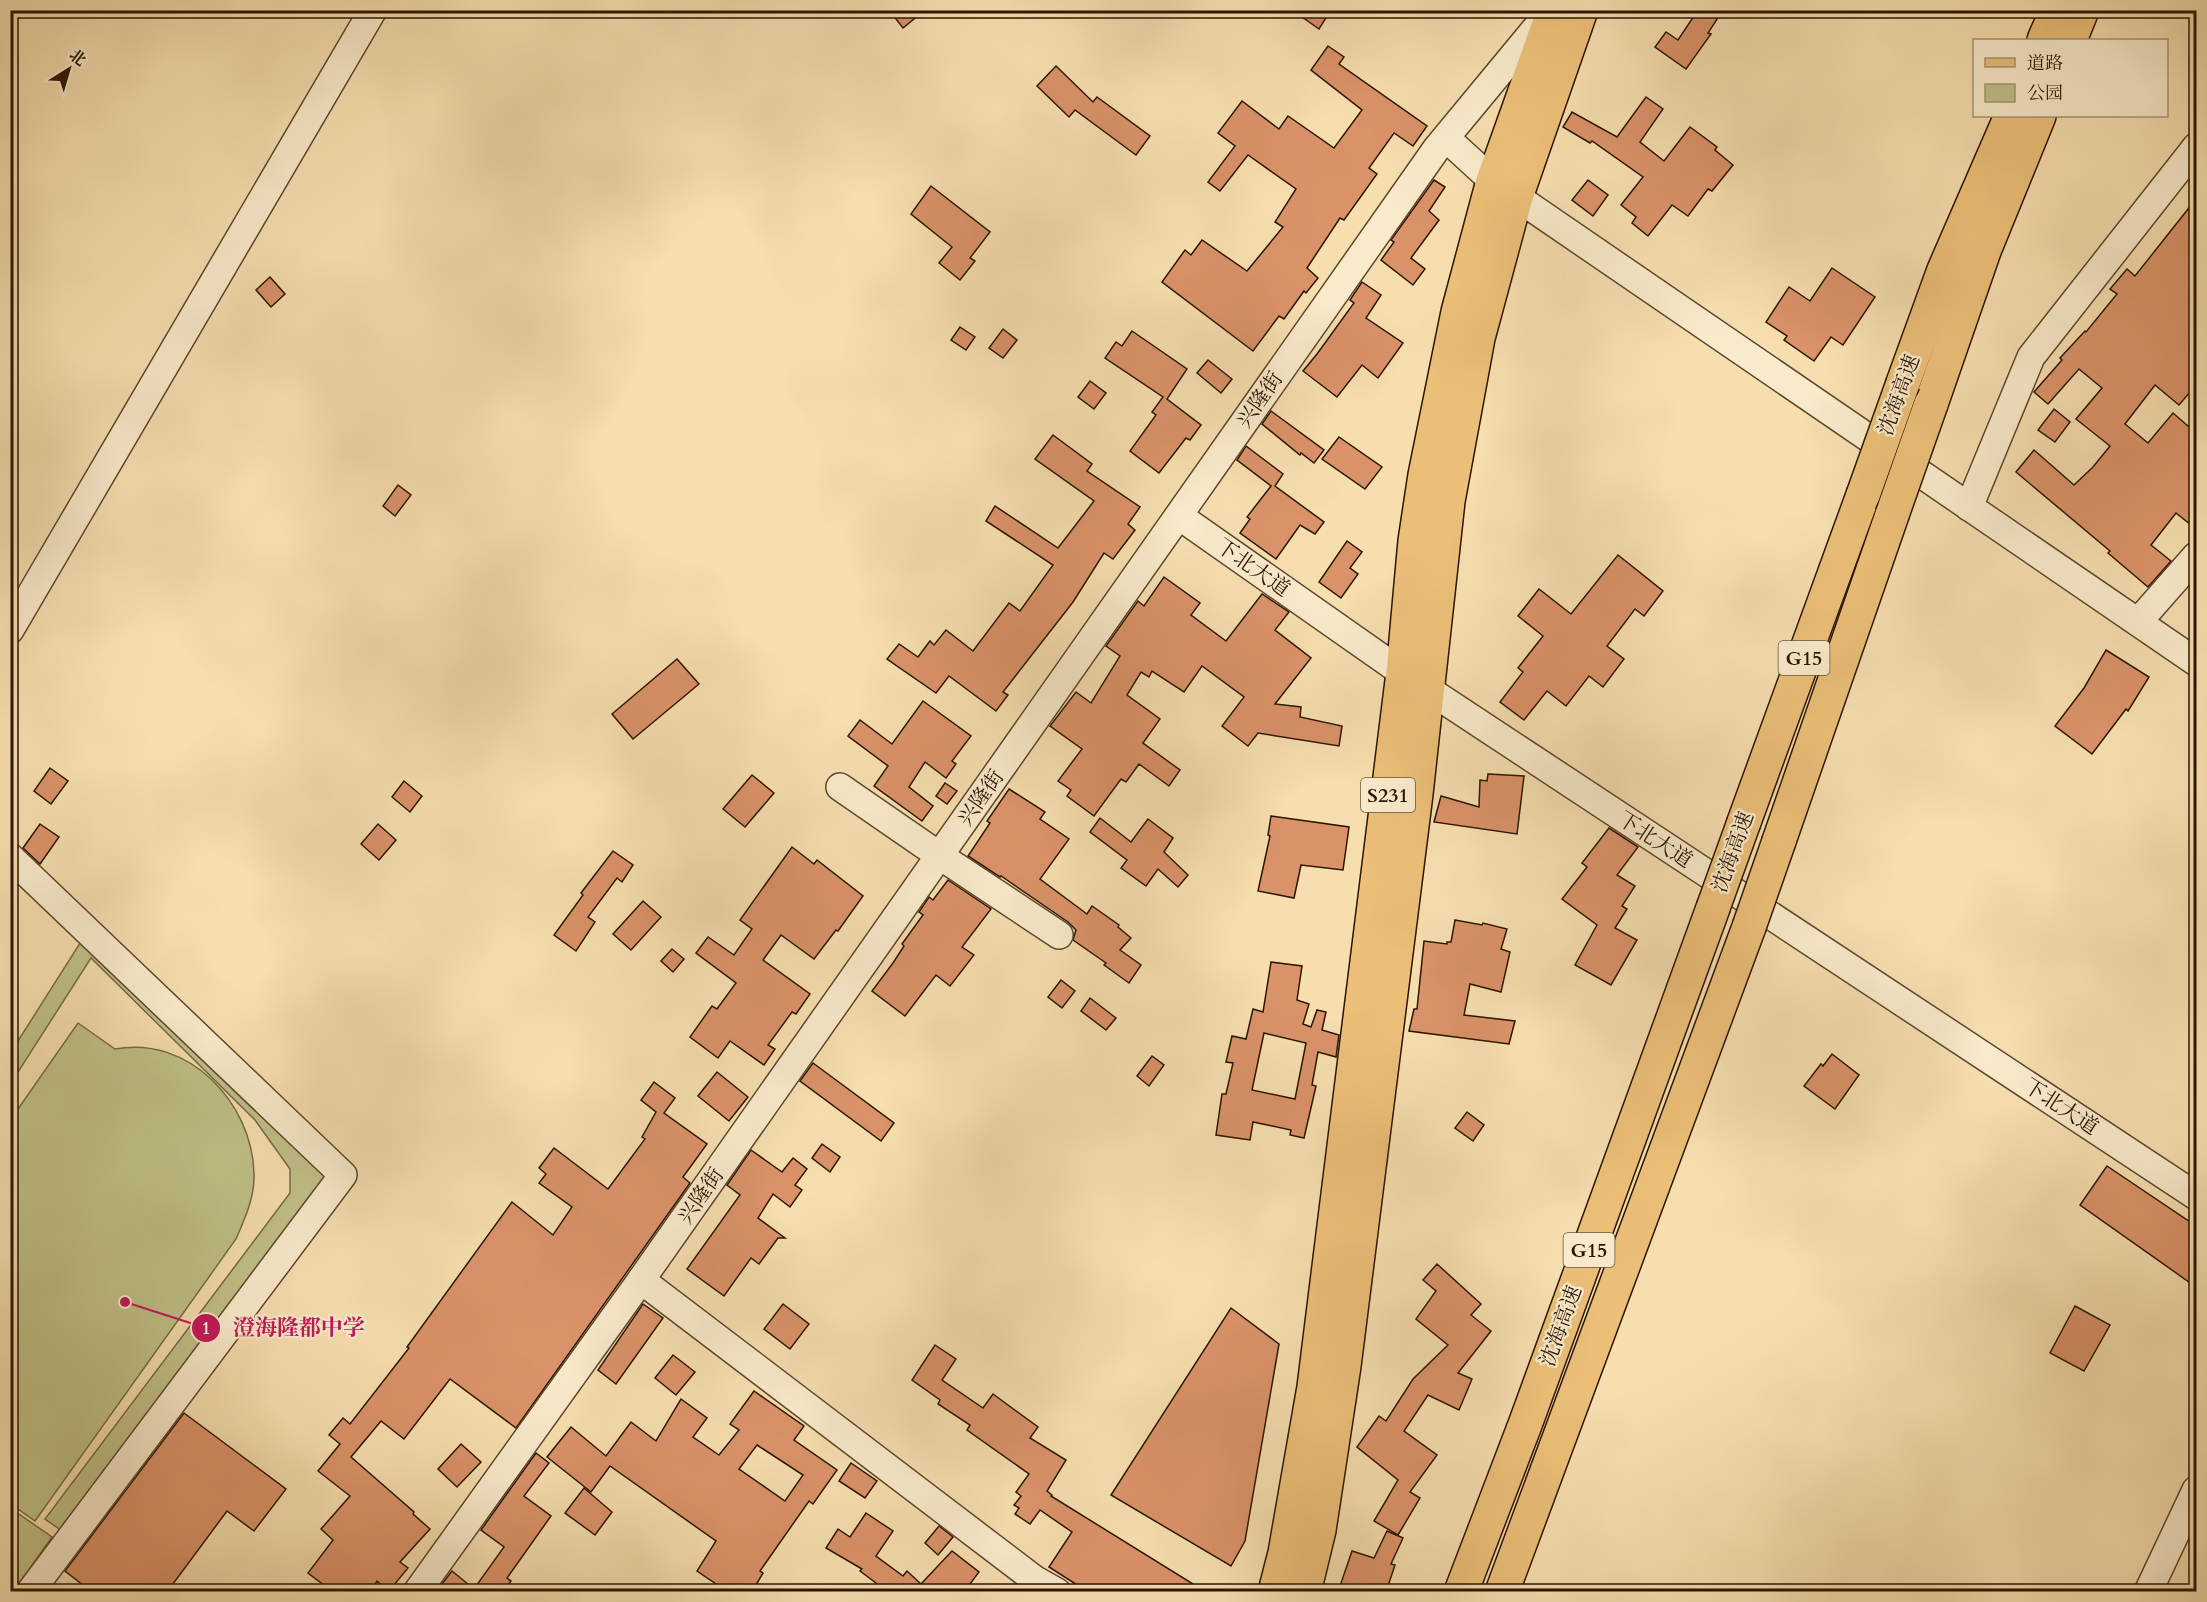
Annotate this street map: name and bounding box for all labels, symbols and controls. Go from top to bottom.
north arrow [39,39,99,99]
legend [1973,39,2168,117]
text: 北 [64,44,90,71]
text: 道路 [2027,51,2063,76]
text: 公园 [2027,81,2063,106]
street label: 沈海高速 [1871,351,1927,439]
street label: 兴隆街 [1230,366,1290,434]
street label: 下北大道 [1210,532,1296,604]
road number: G15 [1778,641,1830,675]
street label: 兴隆街 [951,764,1011,832]
road number: S231 [1361,778,1415,812]
street label: 下北大道 [1612,805,1698,875]
street label: 沈海高速 [1705,808,1761,896]
street label: 下北大道 [2018,1072,2104,1142]
street label: 兴隆街 [671,1162,731,1230]
road number: G15 [1564,1233,1614,1267]
street label: 沈海高速 [1533,1282,1589,1370]
callout: 澄海隆都中学 [191,1308,377,1348]
text: 澄海隆都中学 [233,1313,365,1343]
text: 1 [201,1316,211,1341]

